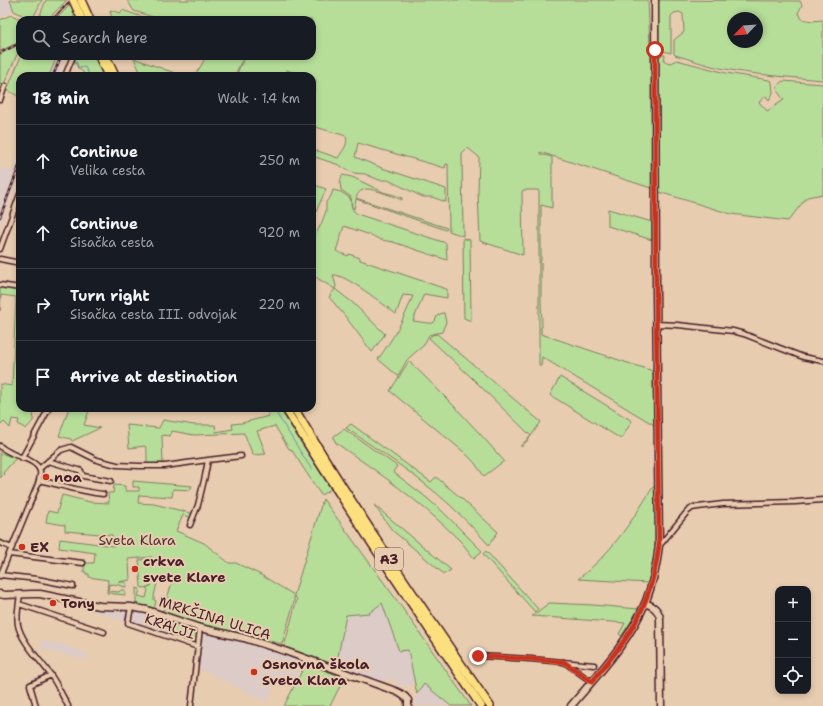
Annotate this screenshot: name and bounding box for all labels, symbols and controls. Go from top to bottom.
north arrow [727,12,763,48]
search box [16,16,316,60]
icon: search [30,27,52,49]
text: Search here [62,28,148,48]
route start [646,41,664,59]
text: 18 min [32,87,89,109]
text: Walk · 1.4 km [218,90,300,107]
text: Continue [70,142,138,162]
icon: ahead [32,150,54,172]
text: 250 m [259,152,300,169]
text: Velika cesta [70,162,145,179]
text: Continue [70,214,138,234]
icon: ahead [32,222,54,244]
text: 920 m [258,224,300,241]
text: Sisačka cesta [70,234,154,251]
text: Turn right [70,286,150,306]
icon: right [32,294,54,316]
text: 220 m [258,296,300,313]
text: Sisačka cesta III. odvojak [70,306,237,323]
icon: arrive [32,366,54,388]
text: Arrive at destination [70,367,238,387]
place label: noa [54,468,82,486]
marker: noa [41,472,51,482]
park label: Sveta Klara [98,531,176,549]
place label: EX [30,538,49,556]
marker: EX [17,542,27,552]
road number: A3 [375,548,403,570]
place label: crkva svete Klare [143,552,226,586]
marker: crkva svete Klare [130,564,140,574]
map controls [775,586,811,694]
button: + [775,586,811,622]
street label: MRKŠINA ULICA [157,592,273,644]
place label: Tony [61,594,95,612]
marker: Tony [48,598,58,608]
street label: KRALJI [142,609,198,643]
button: − [775,622,811,658]
route end [469,647,487,665]
place label: Osnovna škola Sveta Klara [262,655,370,689]
button: locate [775,658,811,694]
marker: Osnovna škola Sveta Klara [249,667,259,677]

